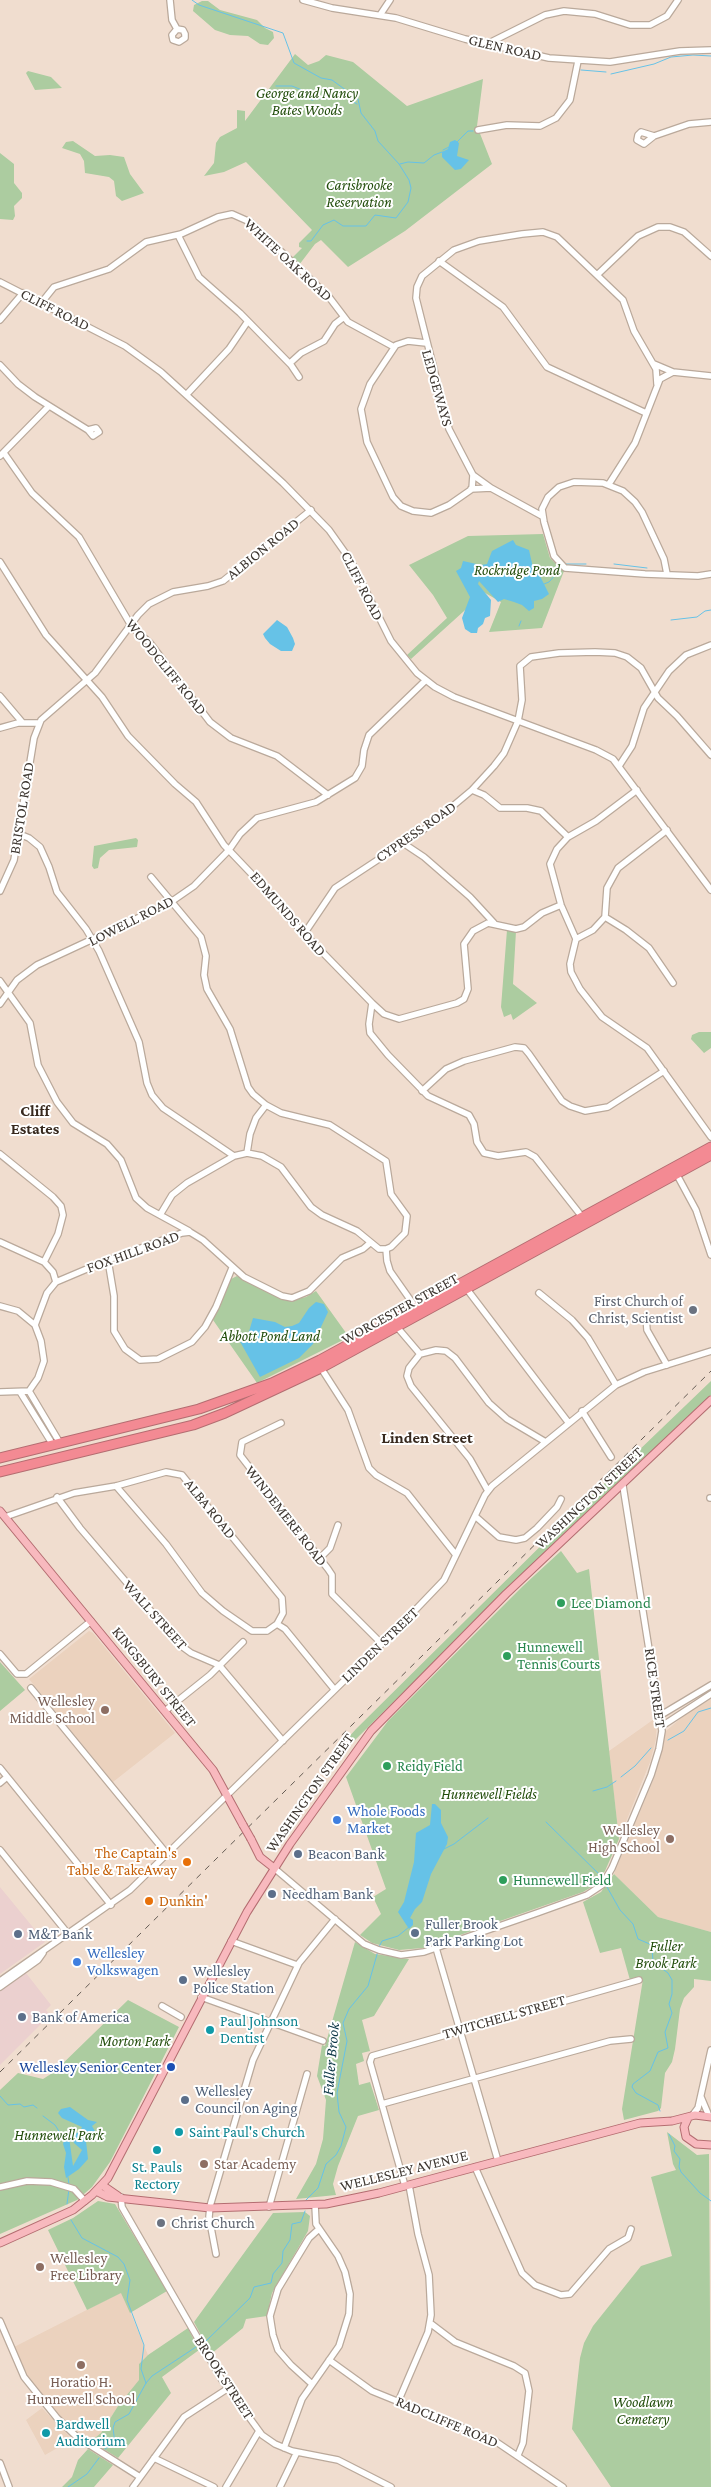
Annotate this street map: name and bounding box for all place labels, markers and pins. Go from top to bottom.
place label: First Church of Christ, Scientist [588,1292,683,1327]
marker: First Church of Christ, Scientist [687,1304,699,1316]
place label: Lee Diamond [571,1594,651,1612]
marker: Lee Diamond [555,1597,567,1609]
place label: Hunnewell Tennis Courts [517,1638,600,1673]
marker: Hunnewell Tennis Courts [501,1650,513,1662]
place label: Wellesley Middle School [9,1692,95,1727]
marker: Wellesley Middle School [99,1704,111,1716]
place label: Reidy Field [397,1757,463,1775]
marker: Reidy Field [381,1760,393,1772]
place label: Whole Foods Market [347,1802,425,1837]
marker: Whole Foods Market [331,1814,343,1826]
place label: Wellesley High School [588,1821,660,1856]
marker: Wellesley High School [664,1833,676,1845]
place label: The Captain's Table & TakeAway [67,1844,177,1879]
place label: Beacon Bank [308,1845,385,1863]
marker: Beacon Bank [292,1848,304,1860]
marker: The Captain's Table & TakeAway [181,1856,193,1868]
place label: Hunnewell Field [513,1871,611,1889]
marker: Hunnewell Field [497,1874,509,1886]
place label: Needham Bank [282,1885,373,1903]
marker: Needham Bank [266,1888,278,1900]
place label: Dunkin' [159,1892,208,1910]
marker: Dunkin' [143,1895,155,1907]
place label: Fuller Brook Park Parking Lot [425,1915,523,1950]
place label: M&T Bank [28,1925,92,1943]
marker: Fuller Brook Park Parking Lot [409,1927,421,1939]
marker: M&T Bank [12,1928,24,1940]
place label: Wellesley Volkswagen [87,1944,159,1979]
marker: Wellesley Volkswagen [71,1956,83,1968]
place label: Wellesley Police Station [193,1962,274,1997]
marker: Wellesley Police Station [177,1974,189,1986]
place label: Bank of America [32,2008,129,2026]
marker: Bank of America [16,2011,28,2023]
place label: Paul Johnson Dentist [220,2012,298,2047]
marker: Paul Johnson Dentist [204,2024,216,2036]
place label: Wellesley Senior Center [19,2058,161,2076]
marker: Wellesley Senior Center [165,2061,177,2073]
place label: Wellesley Council on Aging [195,2082,297,2117]
marker: Wellesley Council on Aging [179,2094,191,2106]
place label: Saint Paul's Church [189,2123,305,2141]
marker: Saint Paul's Church [173,2126,185,2138]
marker: St. Pauls Rectory [151,2144,163,2156]
place label: Star Academy [214,2155,296,2173]
place label: St. Pauls Rectory [132,2158,182,2193]
marker: Star Academy [198,2158,210,2170]
place label: Christ Church [171,2214,255,2232]
marker: Christ Church [155,2217,167,2229]
place label: Wellesley Free Library [50,2249,122,2284]
marker: Wellesley Free Library [34,2261,46,2273]
marker: Horatio H. Hunnewell School [75,2359,87,2371]
place label: Horatio H. Hunnewell School [27,2373,135,2408]
place label: Bardwell Auditorium [56,2415,126,2450]
marker: Bardwell Auditorium [40,2427,52,2439]

